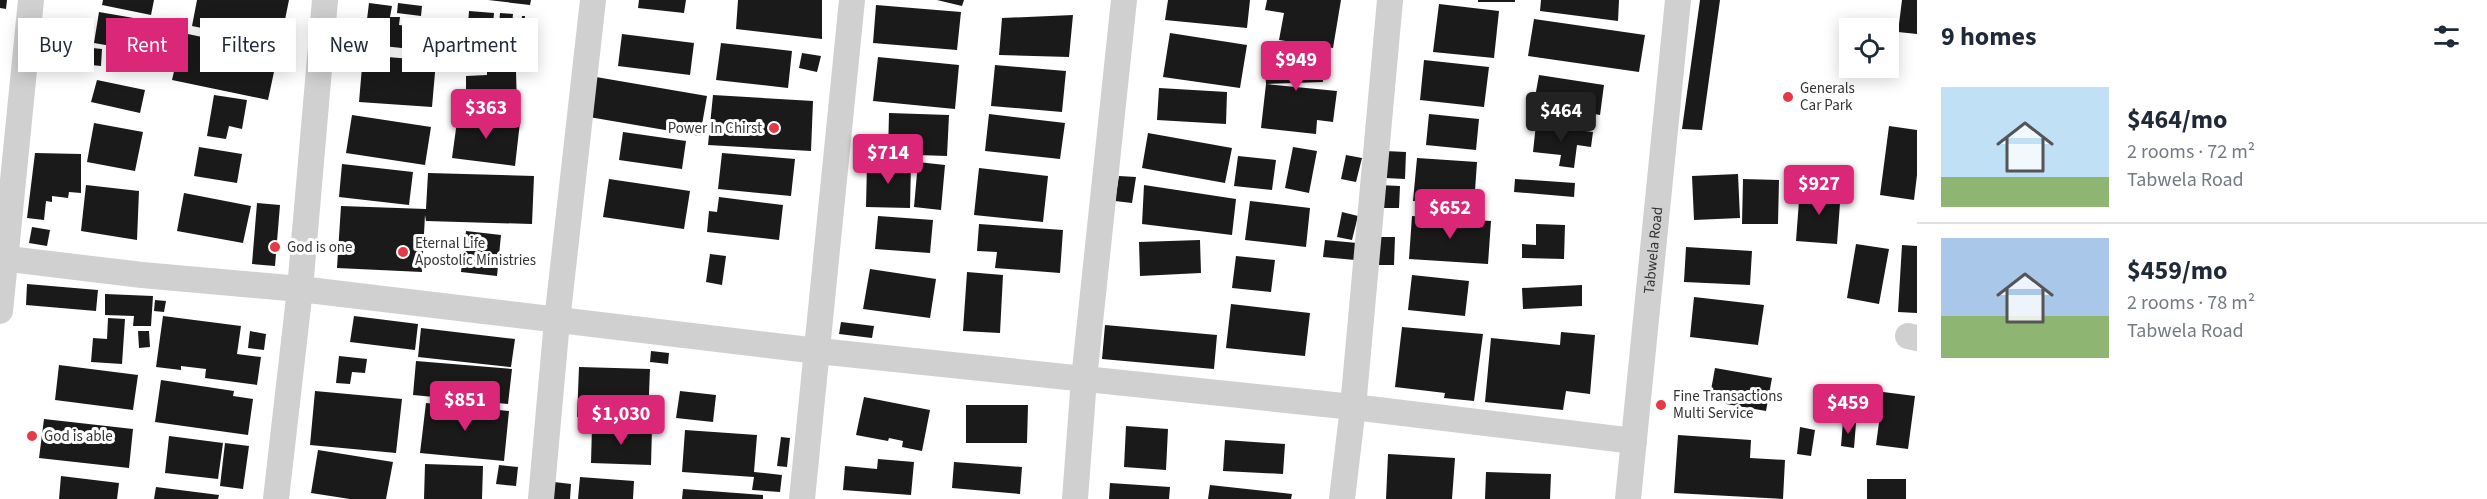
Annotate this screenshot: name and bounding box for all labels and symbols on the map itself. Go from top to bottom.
pin: $949 [1260,41,1332,92]
place label: Generals Car Park [1800,78,1855,116]
pin: $363 [450,89,522,140]
marker: Generals Car Park [1781,90,1795,104]
pin: $464 [1525,92,1597,143]
place label: Power In Chirst [668,118,762,139]
marker: Power In Chirst [767,121,781,135]
pin: $714 [852,134,924,185]
pin: $927 [1783,165,1855,216]
pin: $652 [1414,189,1486,240]
street label: Tabwela Road [1638,206,1668,295]
place label: Eternal Life Apostolic Ministries [415,233,536,271]
place label: God is one [287,237,352,258]
marker: God is one [268,240,282,254]
marker: Eternal Life Apostolic Ministries [396,245,410,259]
pin: $851 [429,381,501,432]
pin: $459 [1812,384,1884,435]
place label: Fine Transactions Multi Service [1673,386,1783,424]
pin: $1,030 [572,395,670,446]
marker: Fine Transactions Multi Service [1654,398,1668,412]
place label: God is able [44,426,113,447]
marker: God is able [25,429,39,443]

